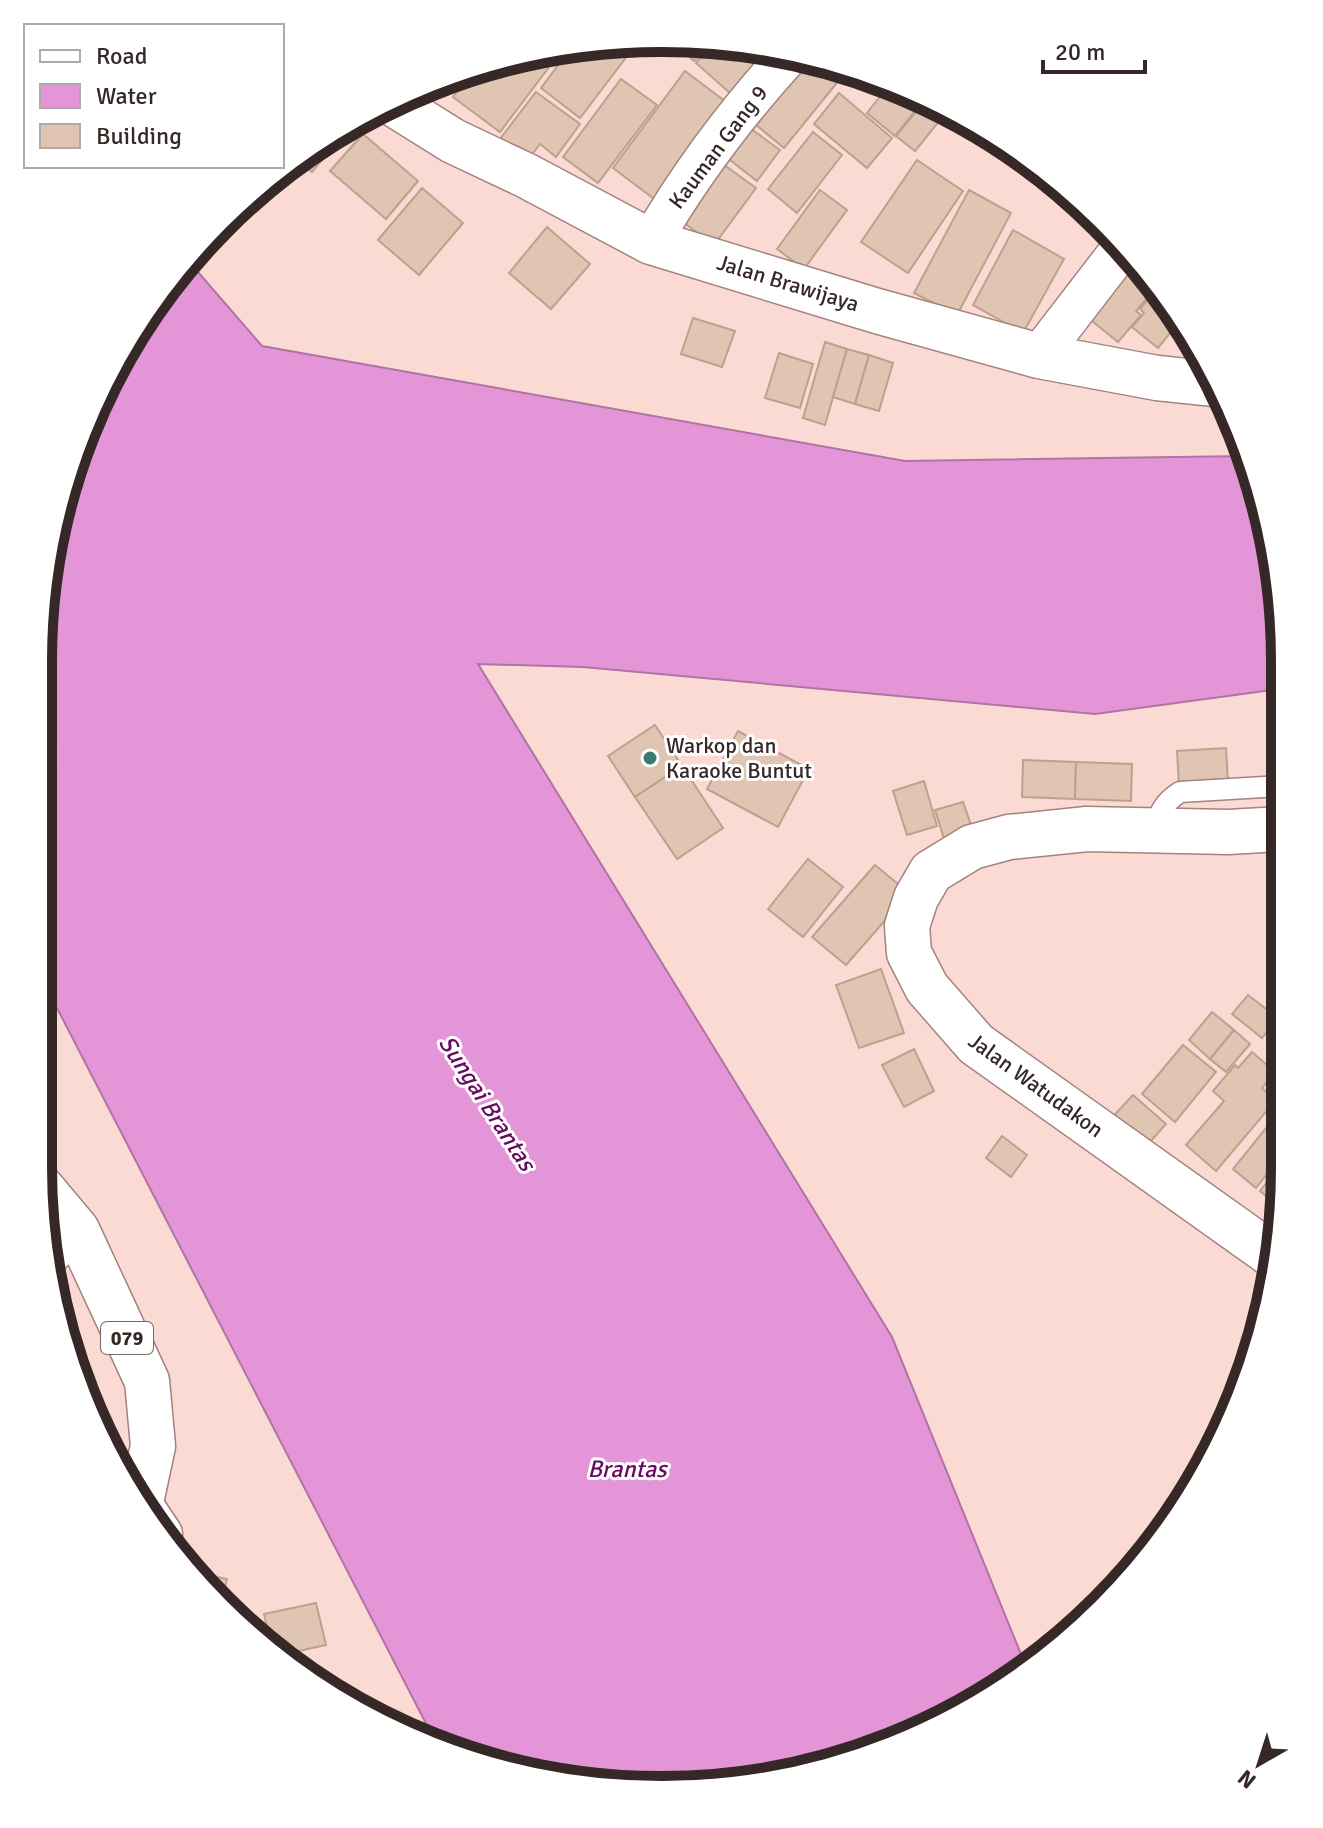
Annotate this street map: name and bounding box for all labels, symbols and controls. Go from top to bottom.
legend [24,24,284,168]
scale bar [1043,24,1145,74]
text: 20 m [1055,37,1105,67]
text: Road [96,41,147,71]
street label: Kauman Gang 9 [663,80,773,214]
text: Water [96,81,157,111]
text: Building [96,121,182,151]
street label: Jalan Brawijaya [714,249,862,317]
place label: Warkop dan Karaoke Buntut [666,732,812,784]
marker: Warkop dan Karaoke Buntut [641,749,659,767]
street label: Jalan Watudakon [963,1027,1109,1143]
water label: Sungai Brantas [432,1030,543,1178]
road number: 079 [101,1322,153,1354]
water label: Brantas [587,1454,669,1484]
north arrow [1219,1724,1299,1804]
text: N [1232,1764,1261,1794]

